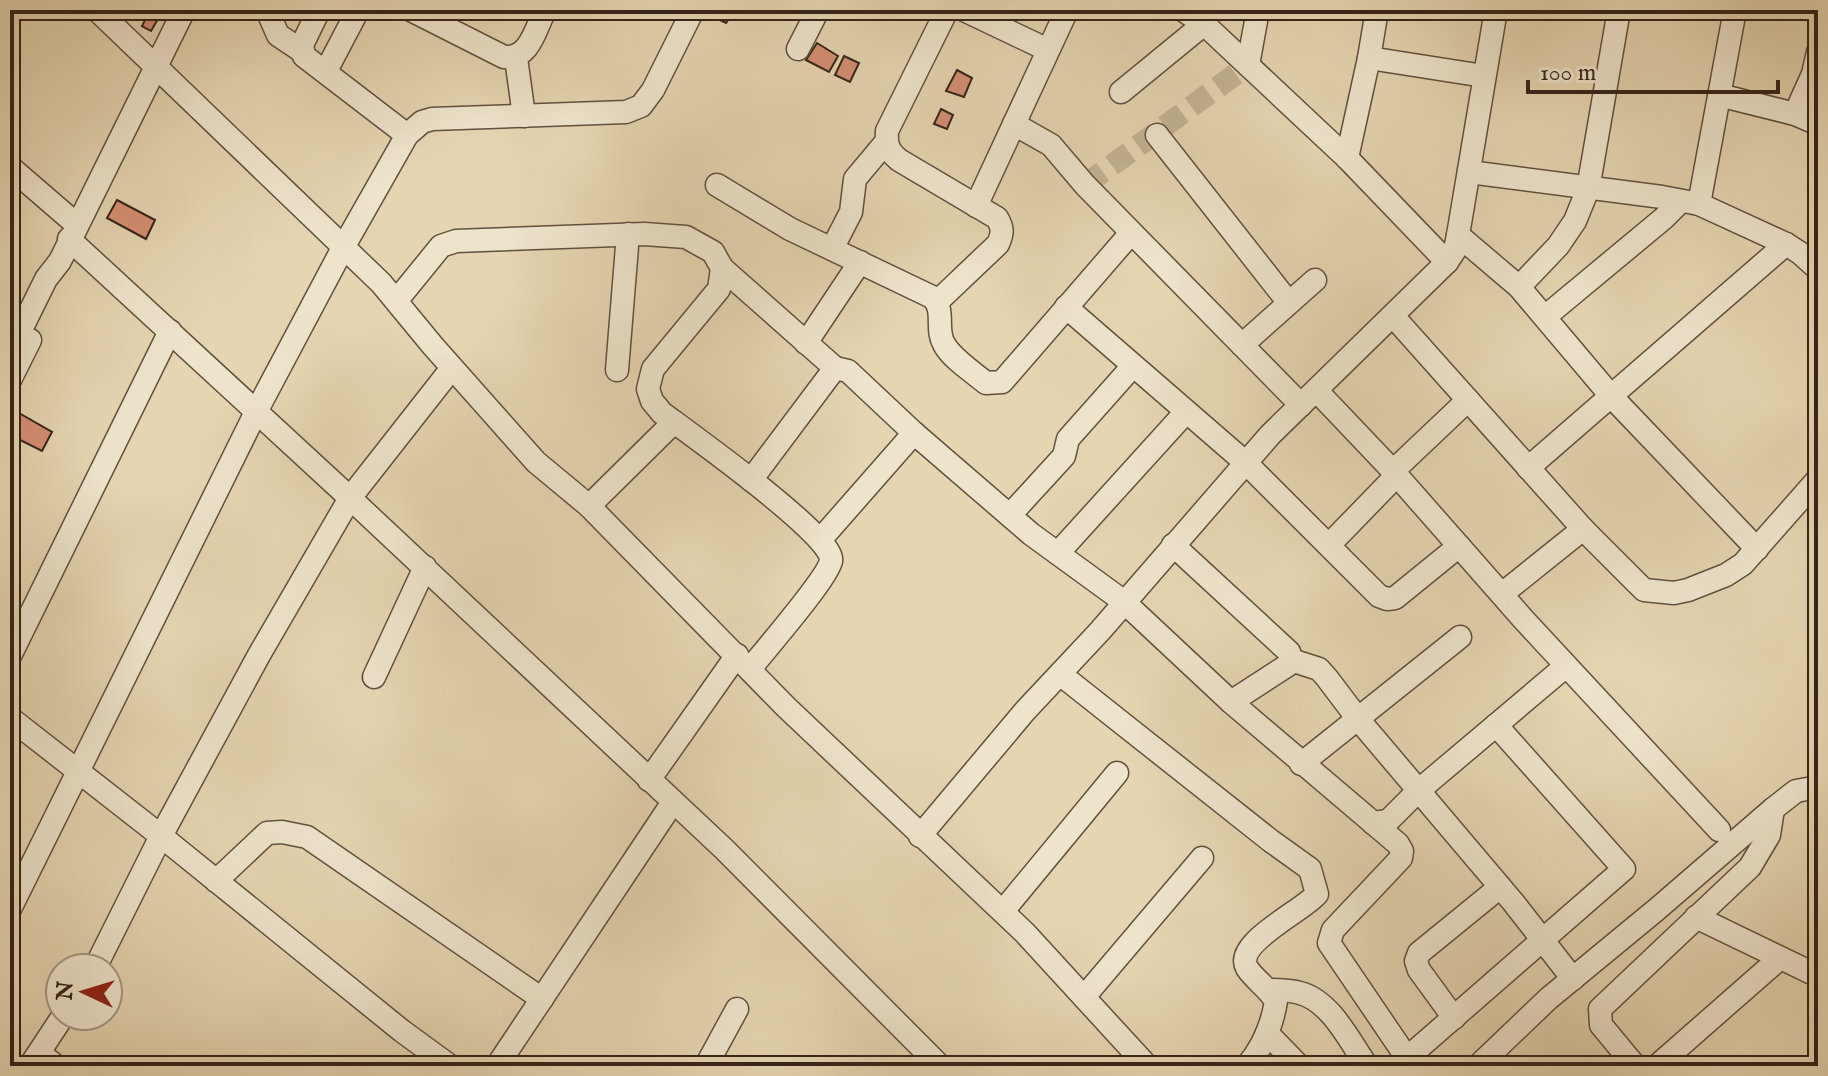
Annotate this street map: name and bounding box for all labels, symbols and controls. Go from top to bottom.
scale bar [1528,44,1778,94]
text: 100 m [1540,58,1596,89]
north arrow [44,952,124,1032]
text: N [51,980,81,1002]

